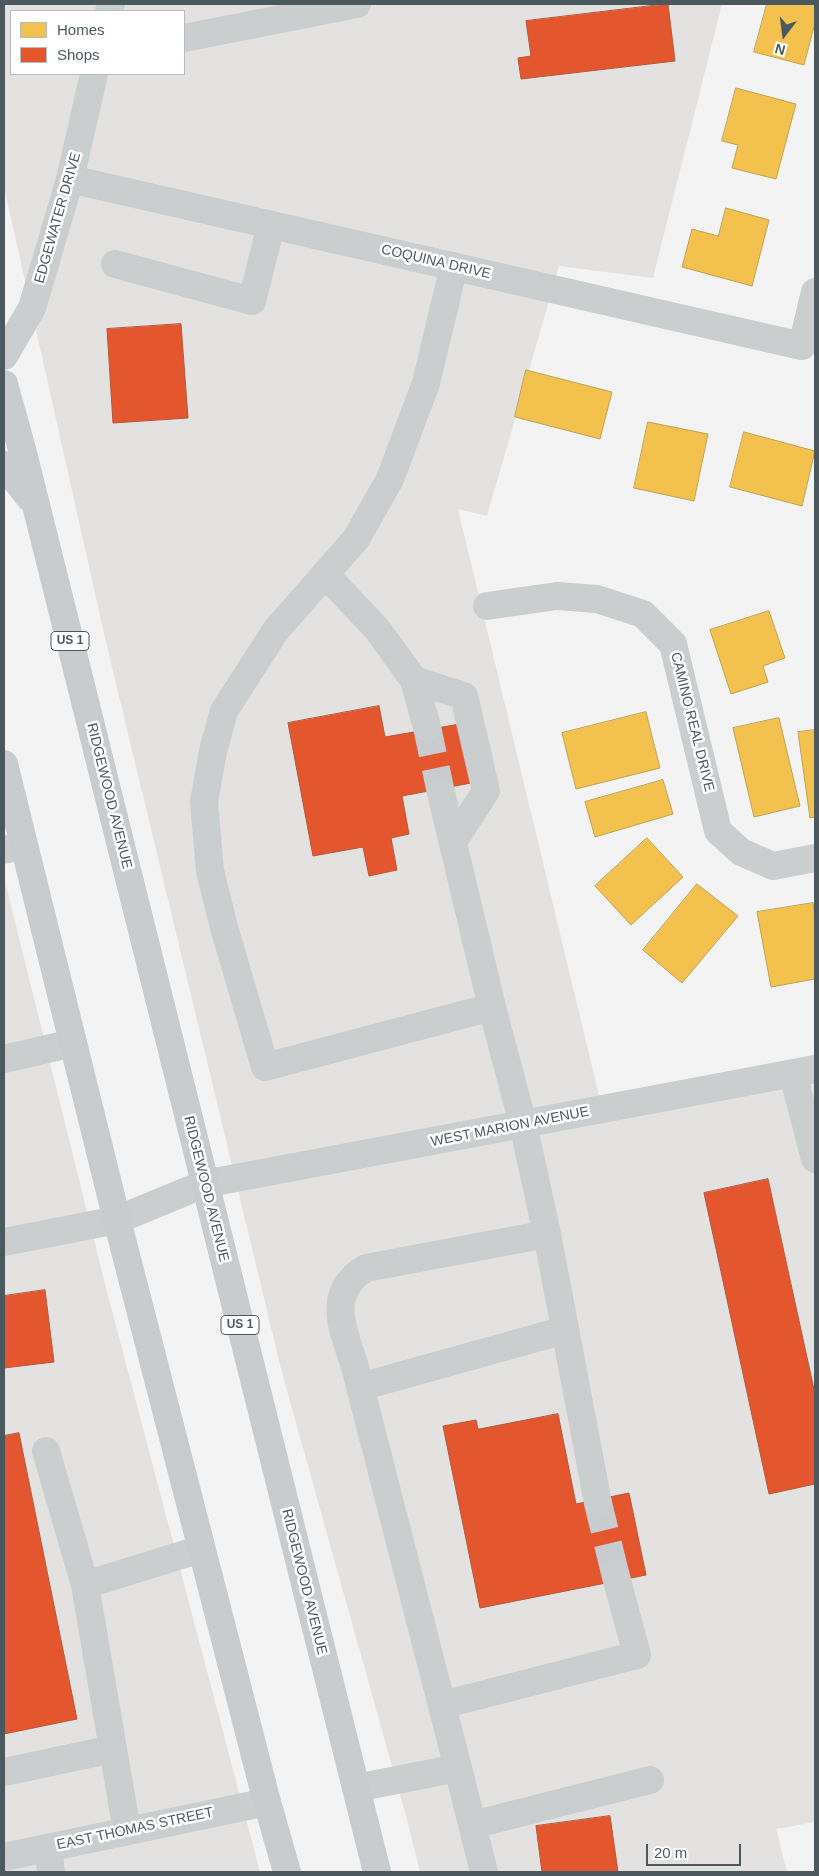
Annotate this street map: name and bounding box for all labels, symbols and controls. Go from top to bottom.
legend [10,10,185,75]
north arrow [759,10,809,60]
text: Homes [57,21,105,38]
text: N [773,40,787,59]
text: Shops [57,46,100,63]
street label: EDGEWATER DRIVE [31,151,85,285]
street label: COQUINA DRIVE [380,241,492,283]
road number: US 1 [51,631,89,650]
street label: CAMINO REAL DRIVE [667,651,717,793]
street label: RIDGEWOOD AVENUE [83,721,135,871]
street label: WEST MARION AVENUE [429,1103,591,1151]
street label: RIDGEWOOD AVENUE [180,1114,232,1264]
road number: US 1 [221,1316,259,1334]
street label: RIDGEWOOD AVENUE [278,1507,330,1657]
street label: EAST THOMAS STREET [55,1804,215,1854]
scale bar [649,1834,744,1866]
text: 20 m [654,1844,687,1861]

